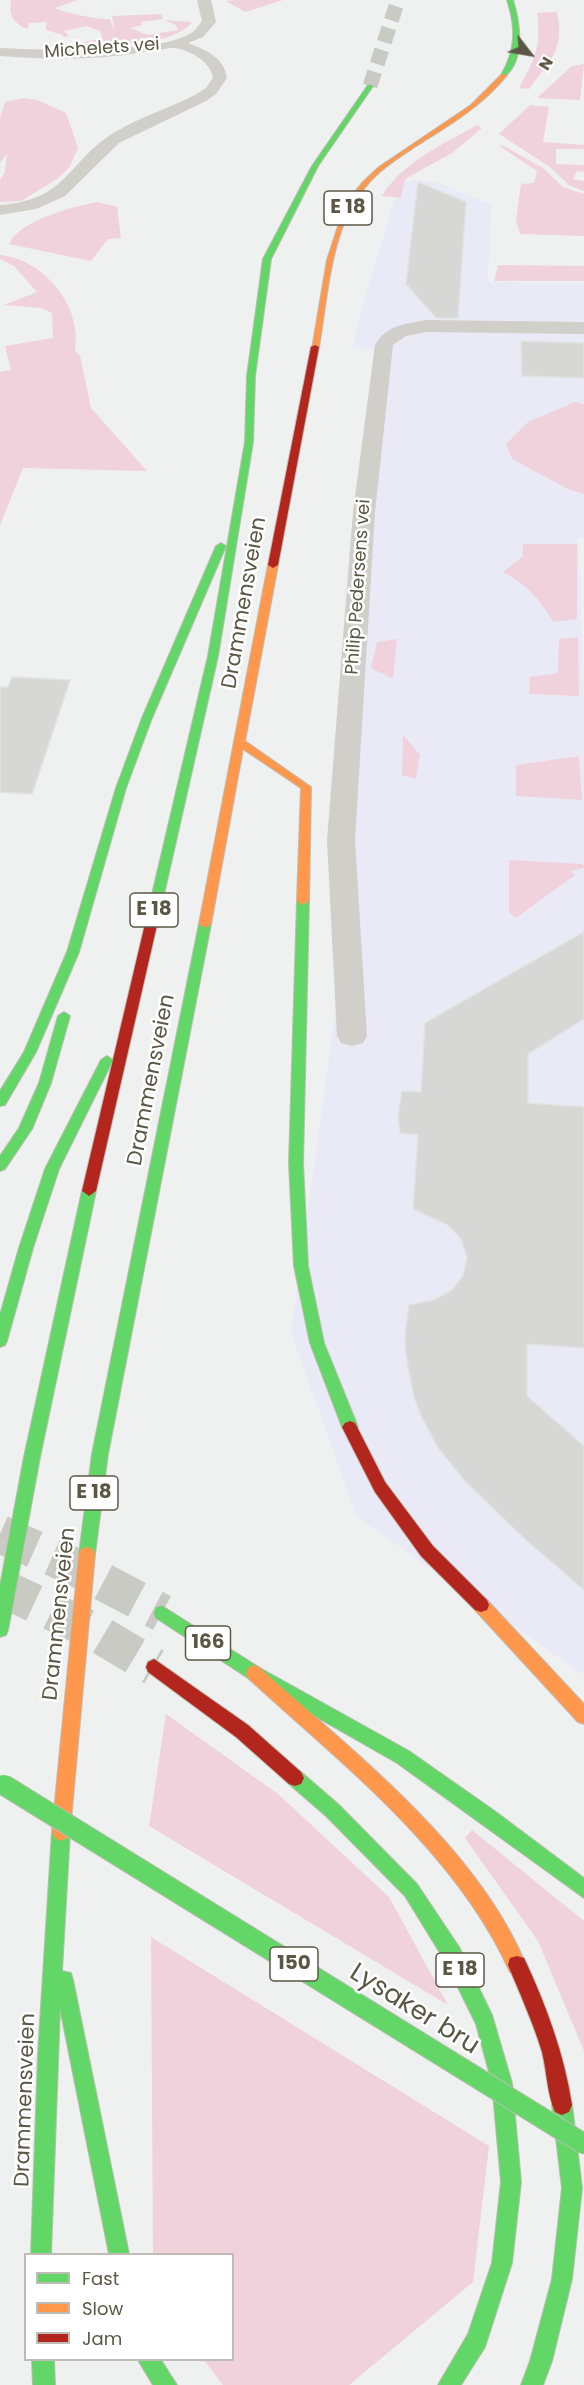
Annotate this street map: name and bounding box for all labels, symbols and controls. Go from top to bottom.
north arrow [500,24,560,84]
street label: Michelets vei [44,34,160,64]
text: N [533,52,559,75]
road number: E 18 [324,191,372,225]
street label: Philip Pedersens vei [342,499,376,675]
street label: Drammensveien [217,515,273,691]
road number: E 18 [130,893,178,927]
street label: Drammensveien [123,992,181,1168]
road number: E 18 [70,1476,118,1510]
street label: Drammensveien [38,1526,82,1702]
road number: 166 [186,1626,230,1660]
road number: 150 [270,1947,318,1981]
road number: E 18 [436,1953,484,1987]
street label: Lysaker bru [343,1958,485,2062]
street label: Drammensveien [10,2013,42,2187]
legend [24,2253,234,2361]
text: Fast [82,2266,119,2291]
text: Slow [82,2296,123,2321]
text: Jam [82,2326,122,2351]

